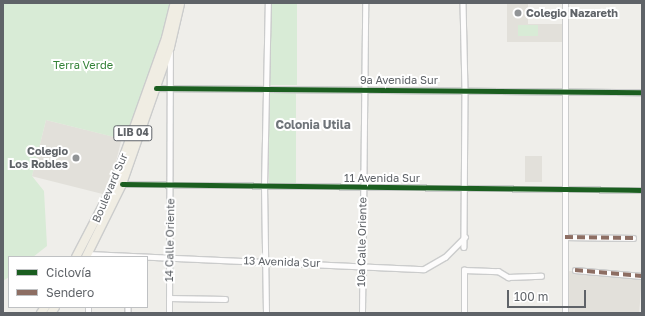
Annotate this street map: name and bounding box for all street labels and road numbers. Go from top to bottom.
street label: 9a Avenida Sur [360,73,438,87]
road number: LIB 04 [113,125,153,141]
street label: Boulevard Sur [89,151,131,225]
street label: 11 Avenida Sur [344,171,420,185]
street label: 10a Calle Oriente [355,197,369,287]
street label: 14 Calle Oriente [163,198,177,282]
street label: 13 Avenida Sur [243,254,321,270]

